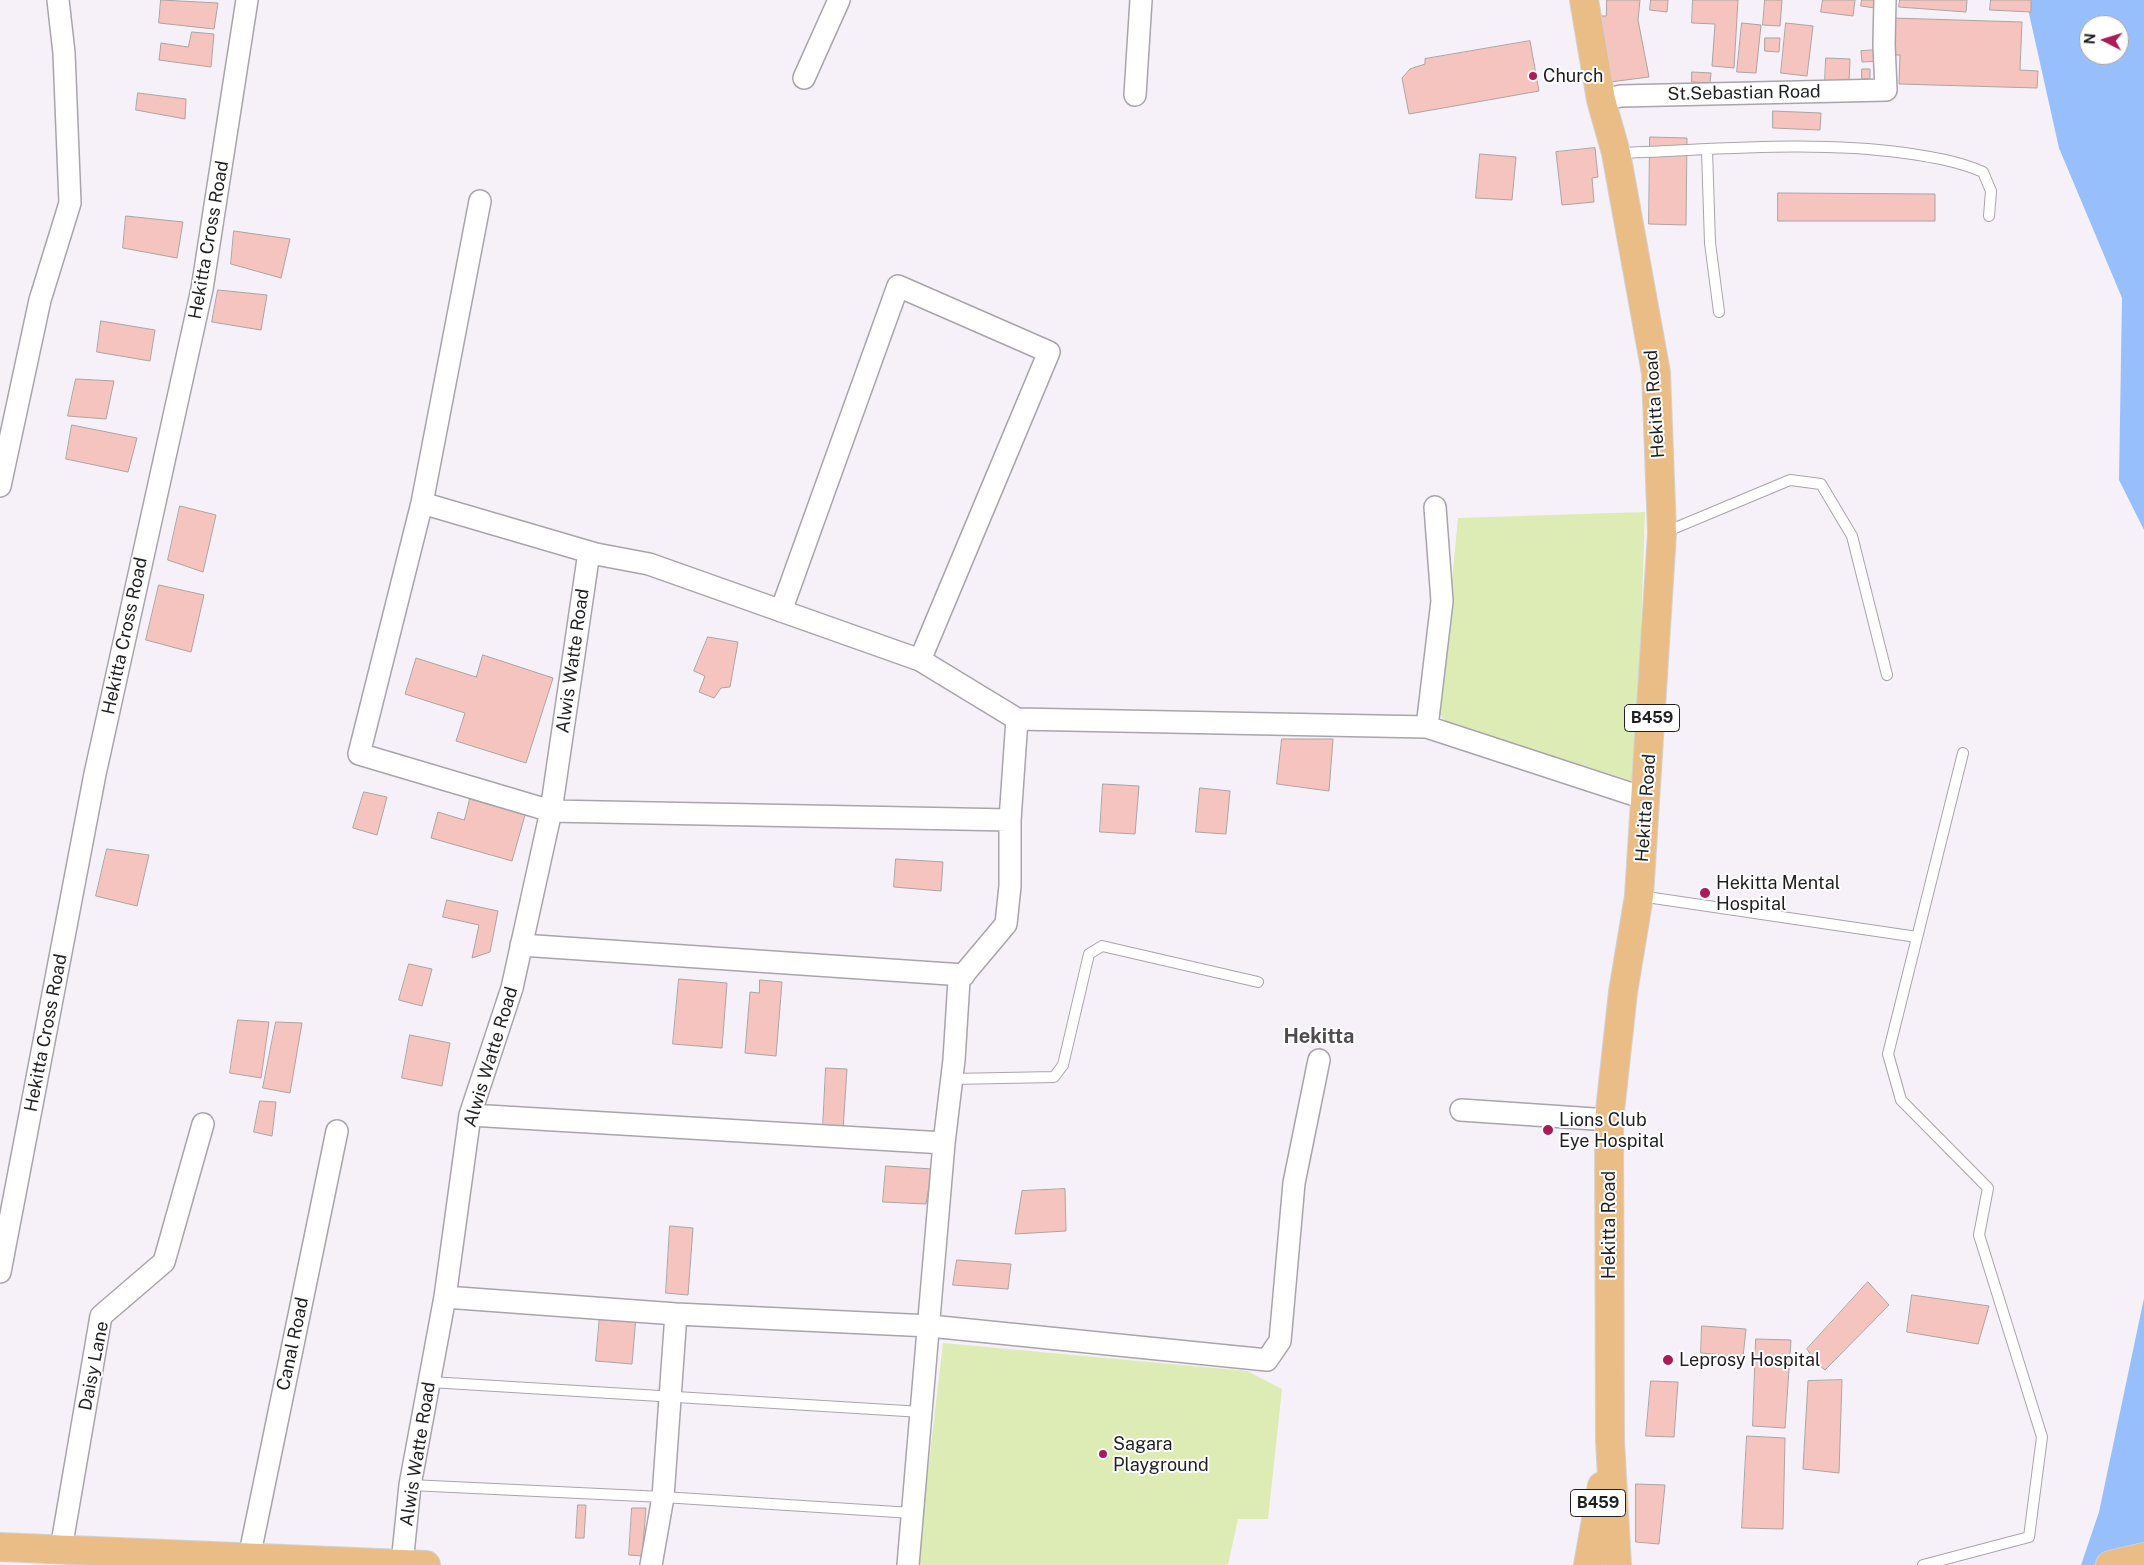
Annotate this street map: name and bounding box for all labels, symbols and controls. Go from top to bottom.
north arrow [2079,15,2129,65]
text: N [2082,33,2098,45]
place label: Church [1543,65,1603,87]
marker: Church [1527,70,1539,82]
street label: St.Sebastian Road [1667,81,1821,105]
street label: Hekitta Cross Road [184,159,234,321]
street label: Hekitta Road [1640,349,1670,459]
street label: Hekitta Cross Road [98,555,152,717]
street label: Alwis Watte Road [552,587,594,735]
road number: B459 [1624,704,1680,731]
street label: Hekitta Road [1631,753,1661,863]
place label: Hekitta Mental Hospital [1716,872,1840,914]
marker: Hekitta Mental Hospital [1698,886,1712,900]
street label: Hekitta Cross Road [20,952,72,1114]
street label: Alwis Watte Road [459,984,523,1130]
district label: Hekitta [1284,1025,1354,1049]
place label: Lions Club Eye Hospital [1559,1109,1664,1152]
marker: Lions Club Eye Hospital [1541,1123,1555,1137]
street label: Hekitta Road [1598,1171,1620,1279]
street label: Canal Road [273,1295,313,1393]
street label: Daisy Lane [75,1319,113,1413]
place label: Leprosy Hospital [1679,1349,1820,1371]
marker: Leprosy Hospital [1661,1353,1675,1367]
street label: Alwis Watte Road [396,1380,440,1528]
place label: Sagara Playground [1113,1433,1209,1476]
marker: Sagara Playground [1097,1448,1109,1460]
road number: B459 [1570,1490,1626,1516]

